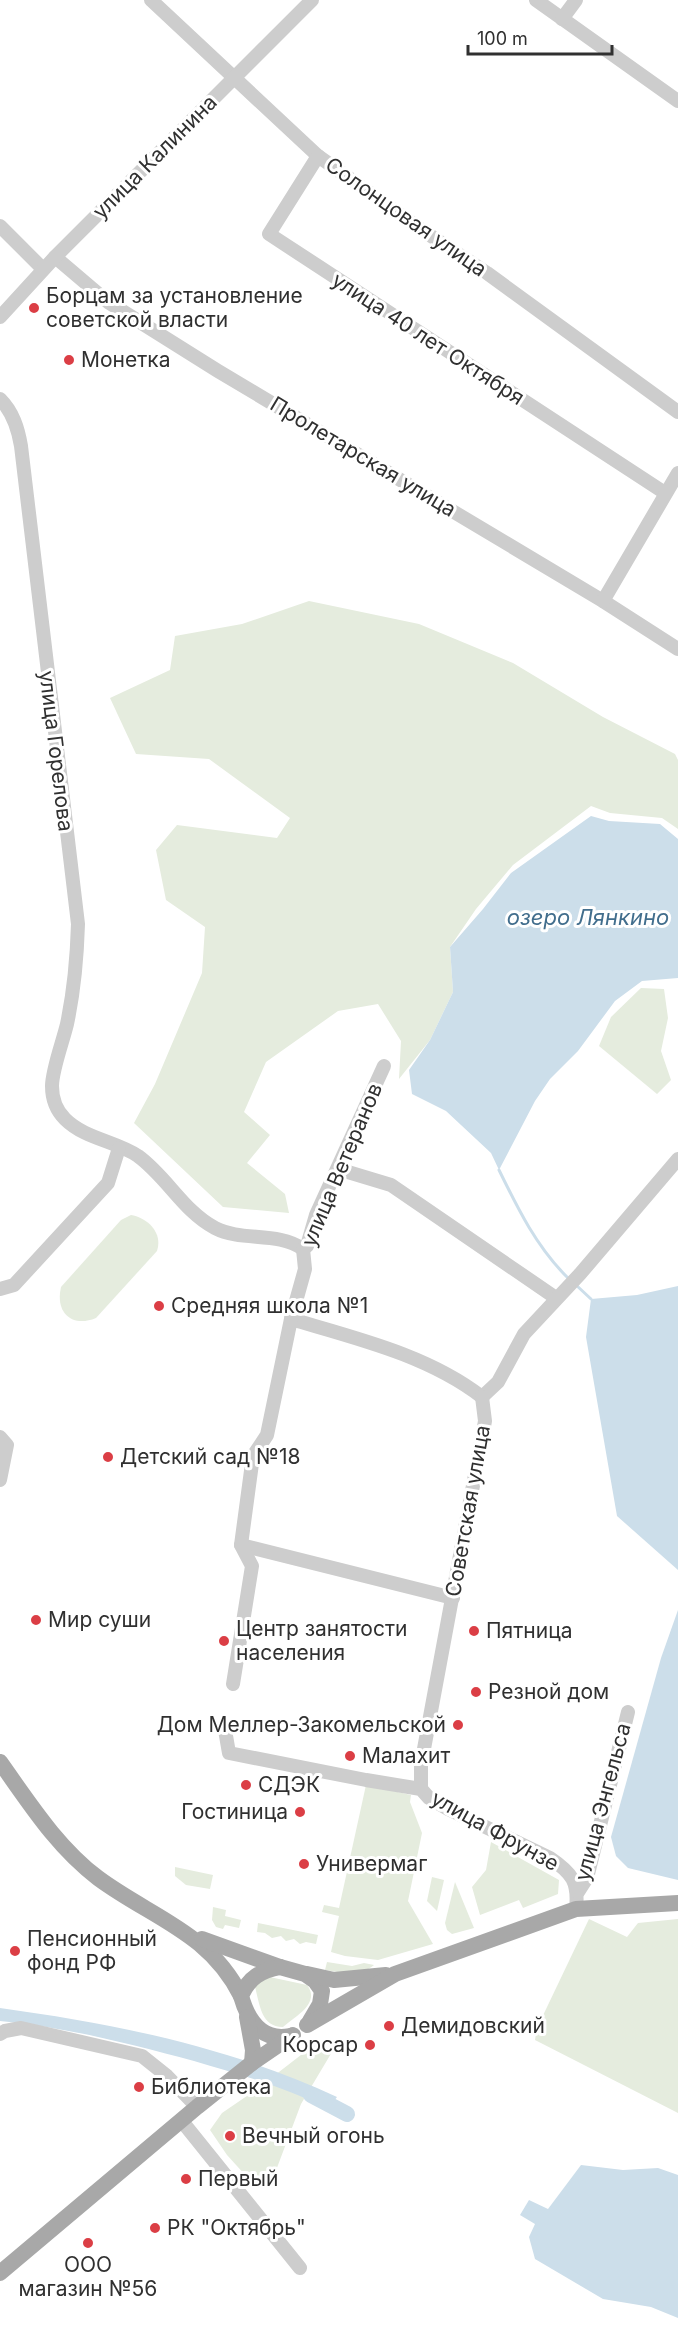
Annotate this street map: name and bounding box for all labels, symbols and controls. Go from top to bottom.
scale bar [468,18,612,56]
text: 100 m [477,28,528,49]
street label: улица Калинина [87,89,222,224]
street label: Солонцовая улица [321,152,492,282]
street label: улица 40 лет Октября [327,267,529,410]
place label: Борцам за установление советской власти [46,283,303,332]
marker: Борцам за установление советской власти [27,301,41,315]
place label: Монетка [81,347,171,372]
marker: Монетка [62,353,76,367]
street label: Пролетарская улица [266,391,461,522]
street label: улица Горелова [34,669,79,833]
water label: озеро Лянкино [507,904,669,930]
street label: улица Ветеранов [296,1079,387,1250]
place label: Средняя школа №1 [171,1293,368,1318]
marker: Средняя школа №1 [152,1299,166,1313]
street label: Советская улица [440,1423,495,1599]
place label: Детский сад №18 [120,1444,301,1469]
marker: Детский сад №18 [101,1450,115,1464]
place label: Мир суши [48,1607,151,1632]
marker: Мир суши [29,1613,43,1627]
place label: Центр занятости населения [236,1616,407,1665]
place label: Пятница [486,1618,573,1643]
marker: Пятница [467,1624,481,1638]
marker: Центр занятости населения [217,1634,231,1648]
place label: Резной дом [488,1679,609,1704]
marker: Резной дом [469,1685,483,1699]
place label: Дом Меллер-Закомельской [157,1712,446,1737]
marker: Дом Меллер-Закомельской [451,1718,465,1732]
street label: улица Энгельса [569,1720,636,1883]
place label: Малахит [362,1743,451,1768]
marker: Малахит [343,1749,357,1763]
place label: СДЭК [258,1772,320,1797]
marker: СДЭК [239,1778,253,1792]
street label: улица Фрунзе [427,1785,564,1876]
place label: Гостиница [181,1799,288,1824]
marker: Гостиница [293,1805,307,1819]
place label: Универмаг [316,1851,427,1876]
marker: Универмаг [297,1857,311,1871]
place label: Пенсионный фонд РФ [27,1926,157,1975]
marker: Пенсионный фонд РФ [8,1944,22,1958]
place label: Демидовский [401,2013,545,2038]
marker: Демидовский [382,2019,396,2033]
place label: Корсар [282,2032,358,2057]
marker: Корсар [363,2038,377,2052]
place label: Библиотека [151,2074,271,2099]
marker: Библиотека [132,2080,146,2094]
place label: Вечный огонь [242,2123,385,2148]
marker: Вечный огонь [223,2129,237,2143]
place label: Первый [198,2166,278,2191]
marker: Первый [179,2172,193,2186]
place label: РК "Октябрь" [167,2215,306,2240]
marker: РК "Октябрь" [148,2221,162,2235]
marker: ООО магазин №56 [81,2236,95,2250]
place label: ООО магазин №56 [19,2252,157,2301]

